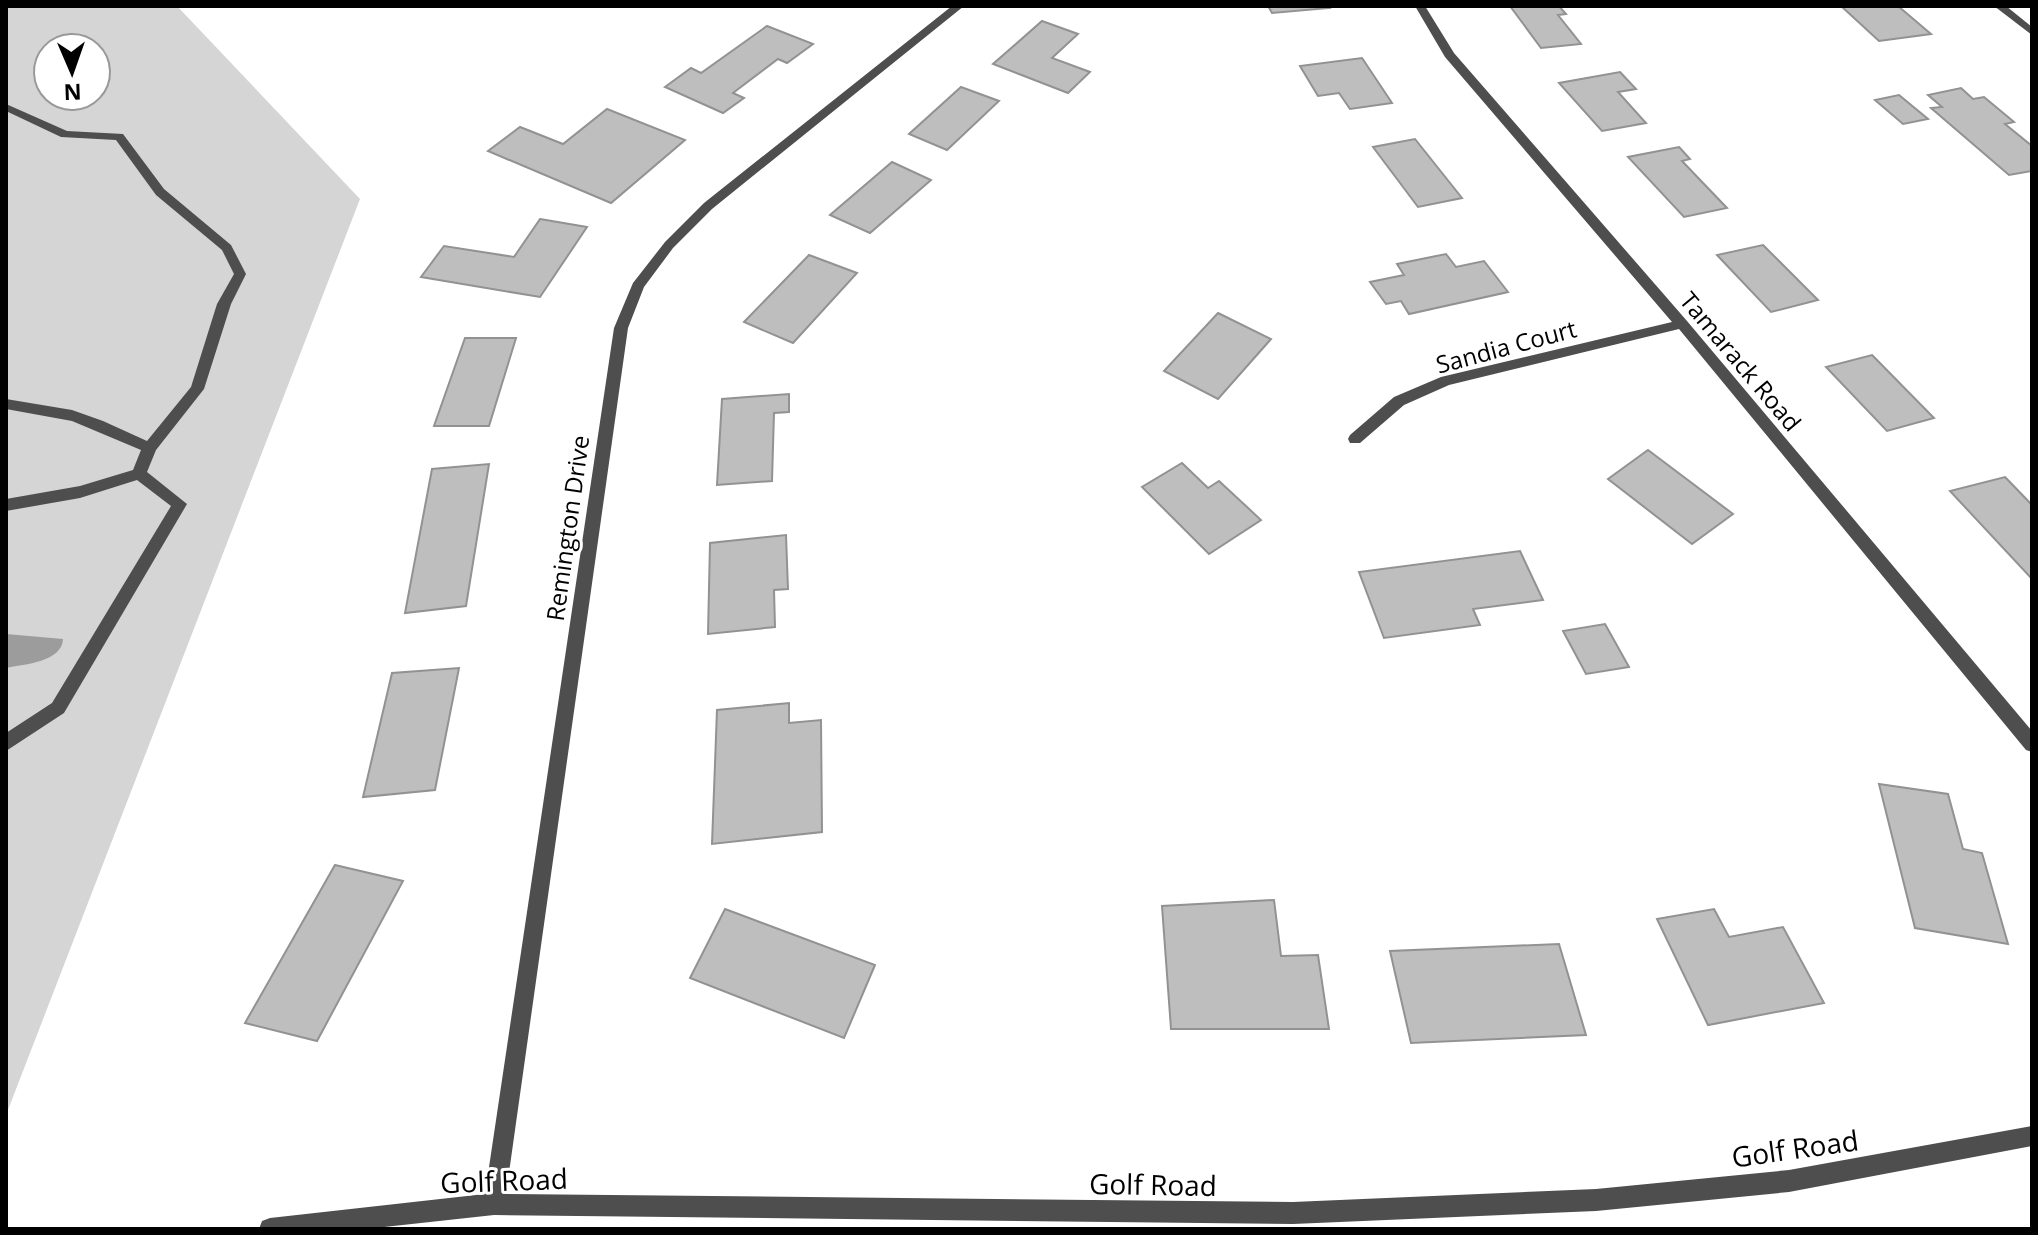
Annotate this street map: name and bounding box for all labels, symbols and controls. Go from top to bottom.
north arrow [32,32,112,112]
text: N [63,78,82,108]
street label: Tamarack Road [1673,284,1809,438]
street label: Sandia Court [1432,311,1580,381]
street label: Remington Drive [538,433,596,623]
street label: Golf Road [1729,1120,1861,1176]
street label: Golf Road [439,1159,569,1201]
street label: Golf Road [1089,1164,1217,1204]

